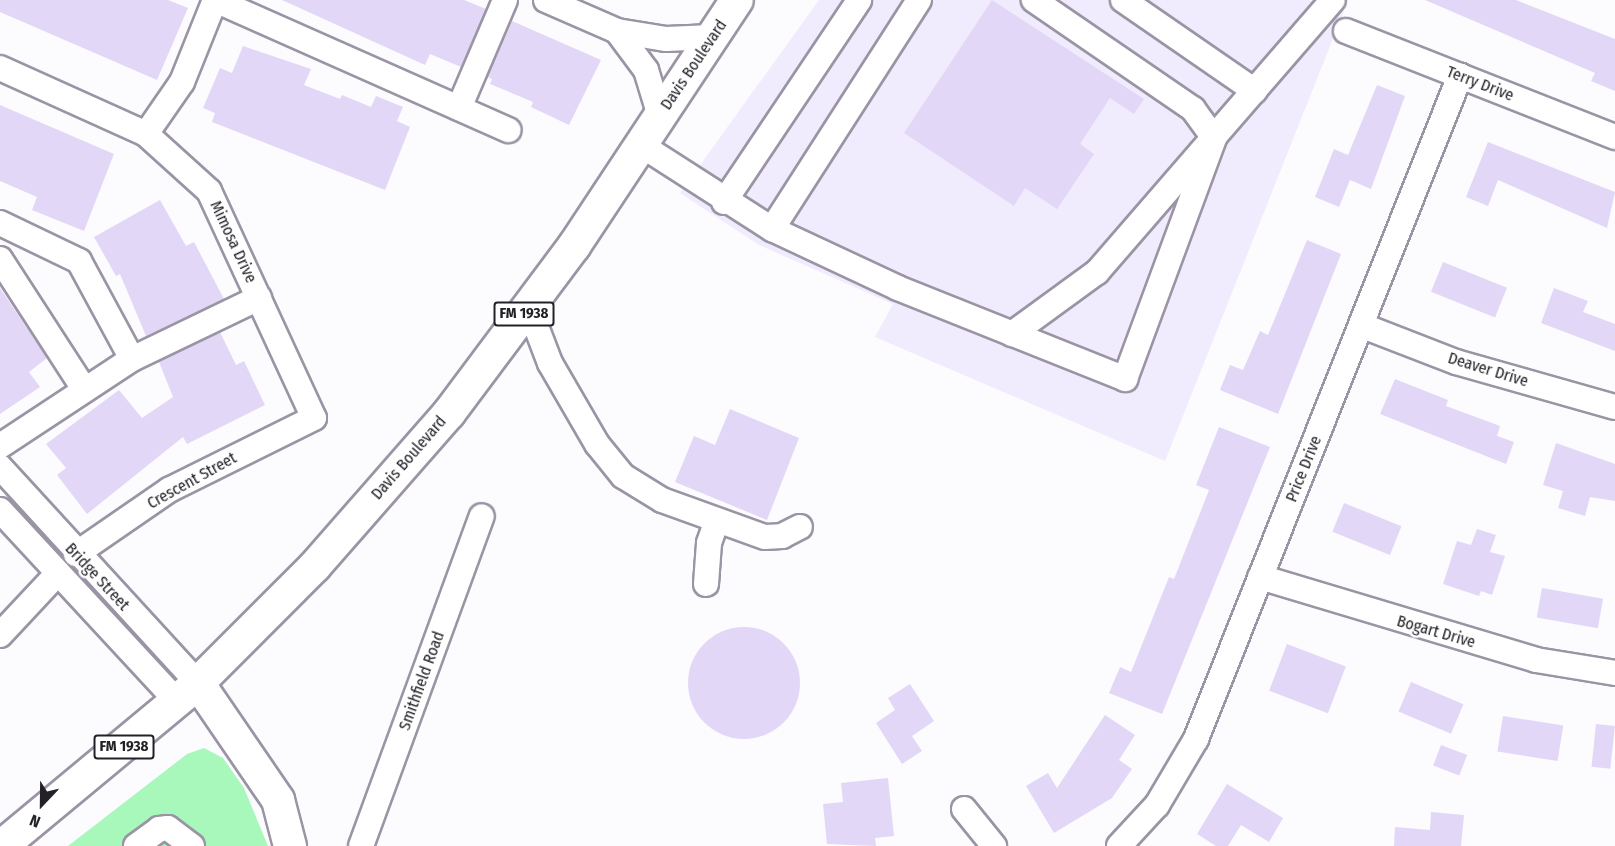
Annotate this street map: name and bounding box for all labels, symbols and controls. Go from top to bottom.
street label: Davis Boulevard [657,16,731,114]
street label: Terry Drive [1444,62,1516,106]
street label: Mimosa Drive [206,198,260,286]
road number: FM 1938 [492,302,556,326]
street label: Deaver Drive [1446,349,1530,391]
street label: Davis Boulevard [367,412,451,504]
street label: Price Drive [1282,433,1326,505]
street label: Crescent Street [144,449,240,513]
street label: Bridge Street [61,539,133,615]
street label: Bogart Drive [1395,612,1477,652]
street label: Smithfield Road [395,629,449,733]
road number: FM 1938 [92,735,156,759]
north arrow [12,774,72,834]
text: N [27,811,43,832]

